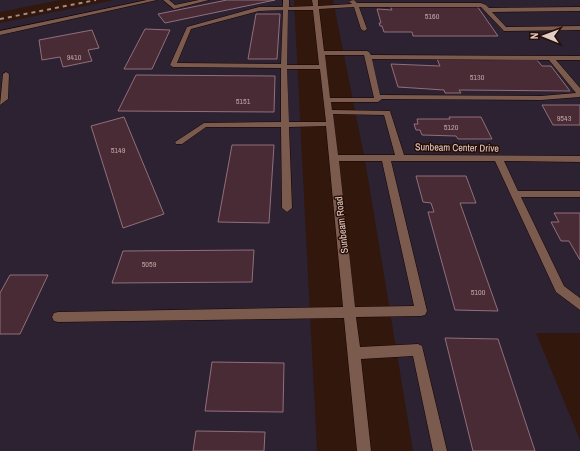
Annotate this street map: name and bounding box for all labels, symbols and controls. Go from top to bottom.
house number: 5160 [425,11,440,21]
north arrow [524,16,564,56]
text: N [527,32,541,39]
house number: 9410 [67,52,82,62]
house number: 5130 [470,72,485,82]
house number: 5151 [236,96,251,106]
house number: 9543 [557,113,572,123]
house number: 5120 [444,122,459,132]
street label: Sunbeam Center Drive [415,140,499,155]
house number: 5149 [111,145,126,155]
street label: Sunbeam Road [332,196,351,254]
house number: 5059 [142,259,157,269]
house number: 5100 [471,287,486,297]

